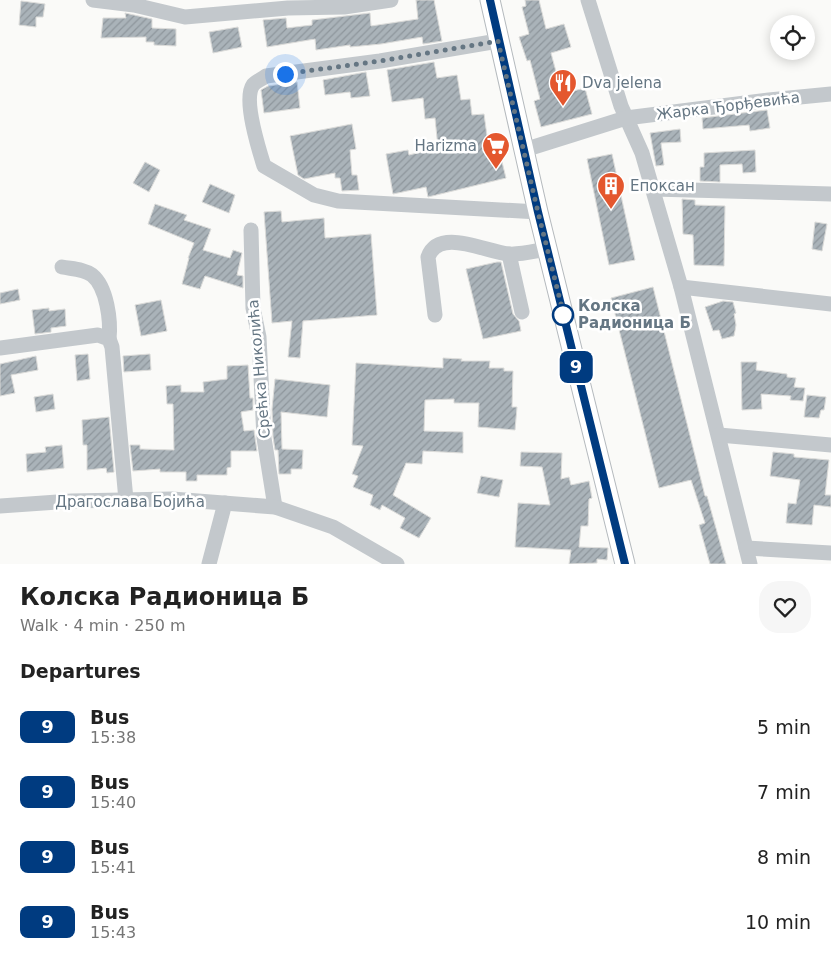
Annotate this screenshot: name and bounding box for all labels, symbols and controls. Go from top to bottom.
map controls [770,15,815,60]
button: locate [770,15,815,60]
your location [273,62,298,87]
restaurant icon: Dva jelena [548,68,578,107]
place label: Dva jelena [582,74,662,92]
street label: Жарка Ђорђевића [655,88,801,124]
supermarket icon: Harizma [481,131,511,170]
place label: Harizma [415,137,477,155]
building icon: Епоксан [596,171,626,210]
place label: Епоксан [630,177,695,195]
place label: Колска Радионица Б [578,297,691,332]
street label: Срећка Николића [244,299,274,439]
marker: Колска Радионица Б [552,304,574,326]
line badge: 9 [560,351,592,383]
text: 9 [570,356,582,377]
street label: Драгослава Бојића [55,493,205,511]
button: heart [759,581,811,633]
text: Колска Радионица Б [20,583,309,611]
text: Walk · 4 min · 250 m [20,616,185,635]
text: Departures [20,660,141,682]
text: Bus [90,706,129,728]
text: 9 [41,716,54,737]
text: 5 min [757,716,811,738]
text: 15:38 [90,728,136,747]
text: Bus [90,771,129,793]
text: 9 [41,781,54,802]
text: 7 min [757,781,811,803]
text: 15:40 [90,793,136,812]
text: Bus [90,836,129,858]
text: 9 [41,846,54,867]
text: 8 min [757,846,811,868]
text: 15:41 [90,858,136,877]
text: Bus [90,901,129,923]
text: 9 [41,911,54,932]
text: 10 min [745,911,811,933]
text: 15:43 [90,923,136,942]

